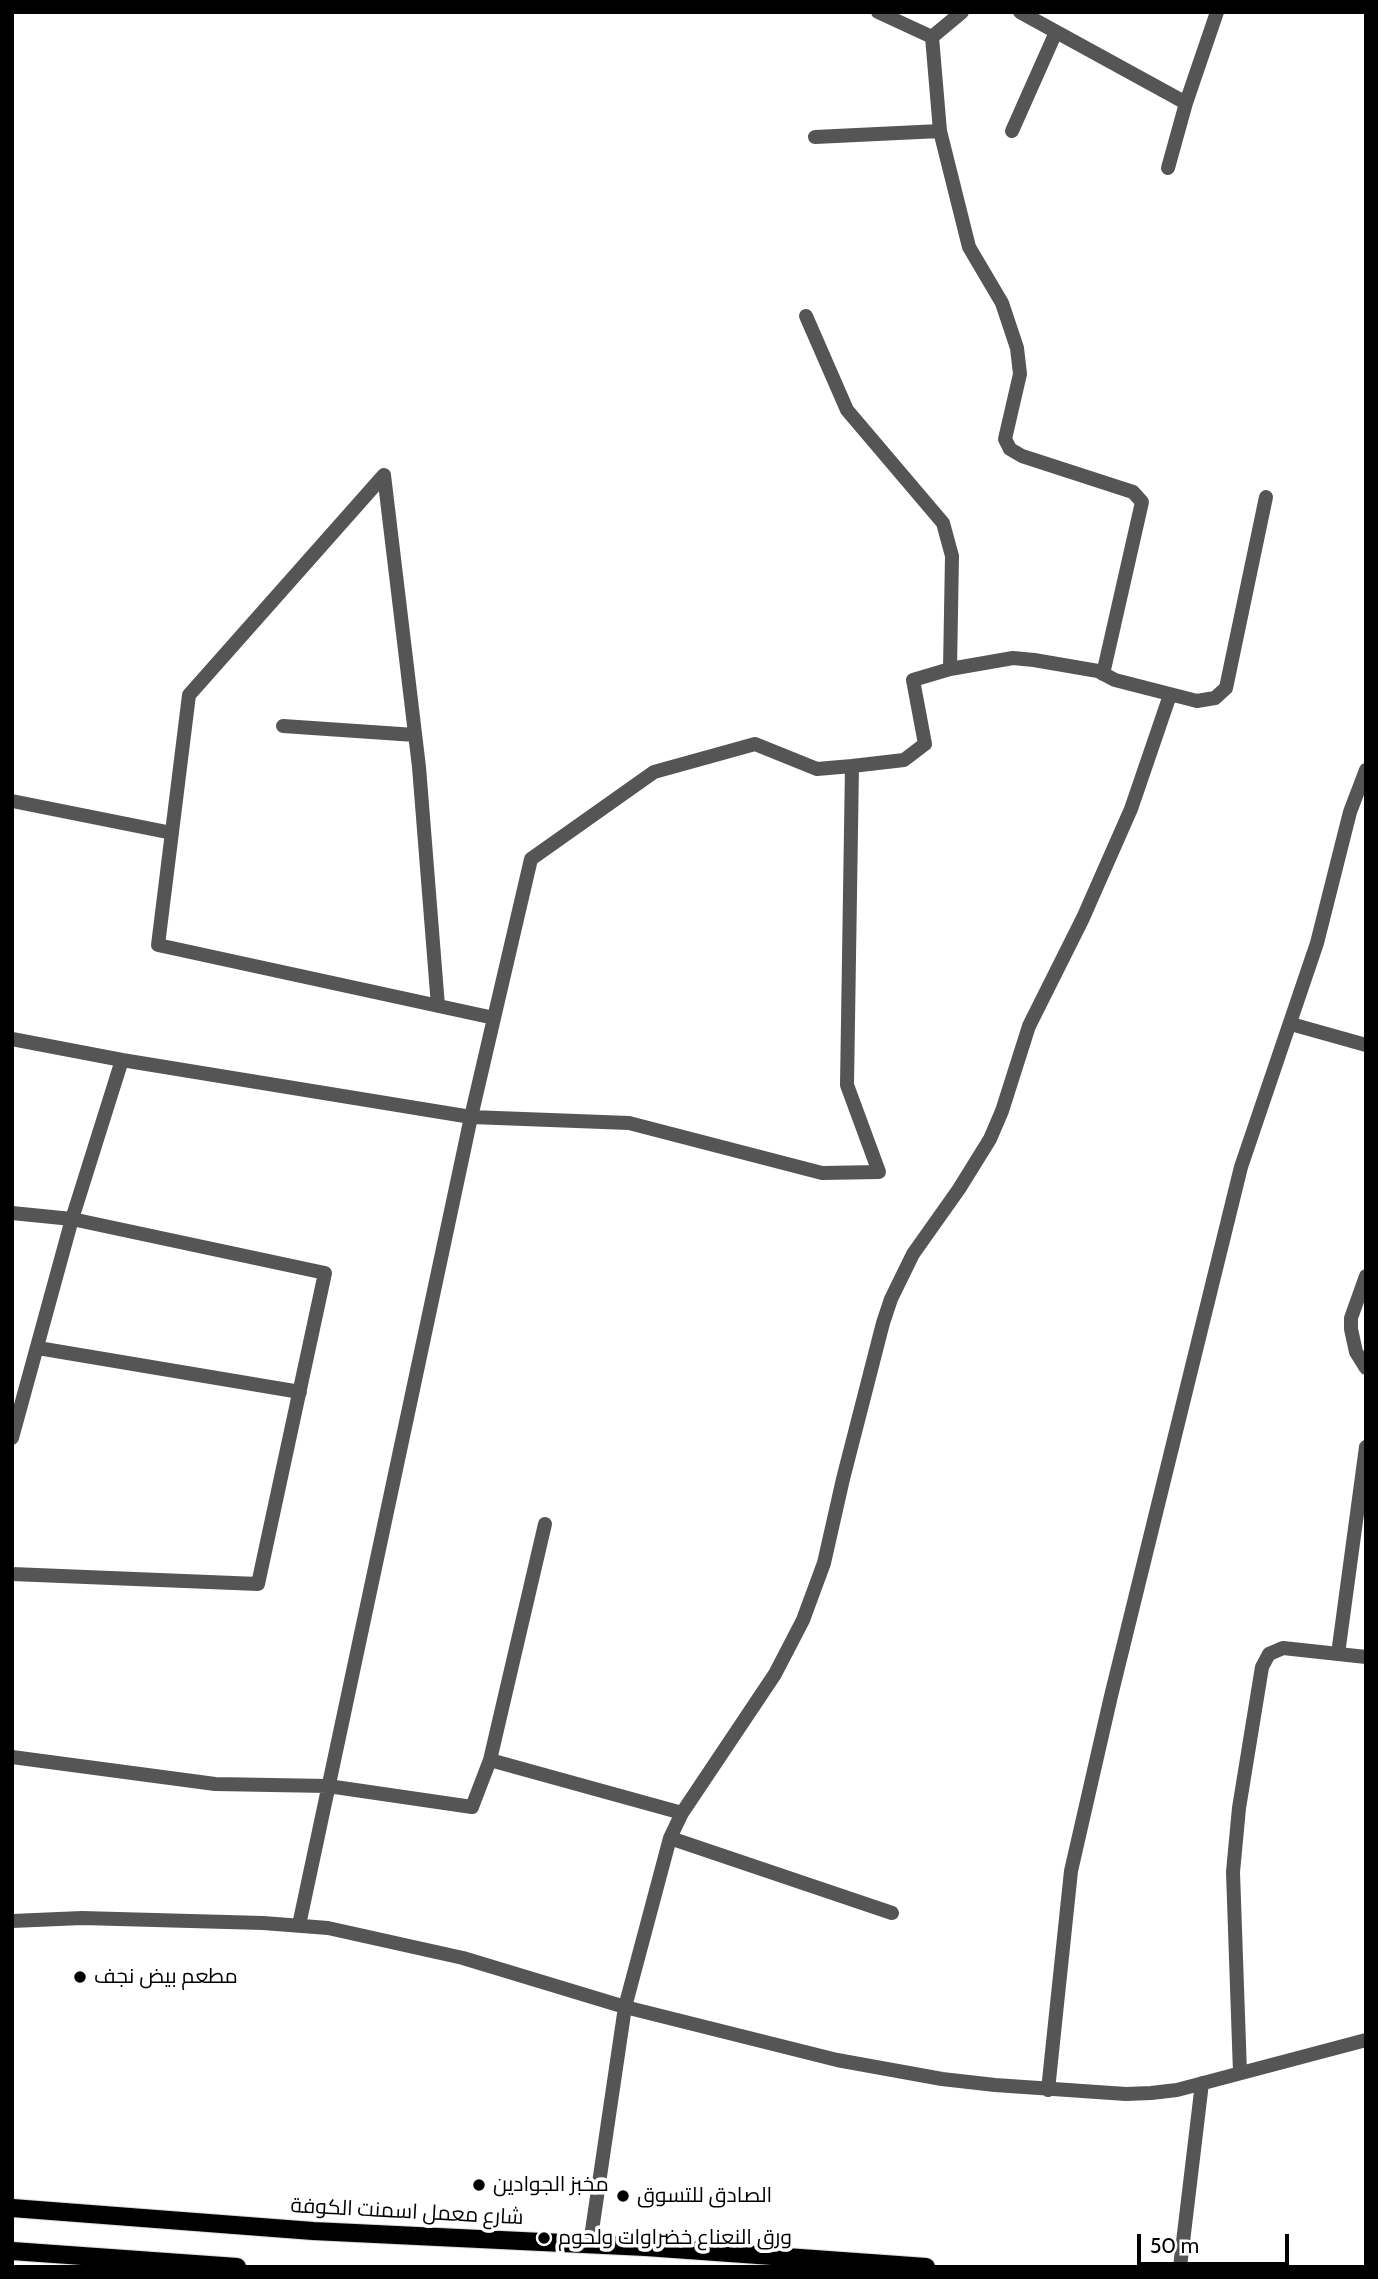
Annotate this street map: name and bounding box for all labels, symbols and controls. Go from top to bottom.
place label: مطعم بيض نجف [94,1964,238,1990]
marker: مطعم بيض نجف [72,1969,88,1985]
place label: مخبز الجوادين [493,2172,609,2198]
marker: مخبز الجوادين [471,2177,487,2193]
place label: الصادق للتسوق [637,2183,772,2209]
marker: الصادق للتسوق [615,2188,631,2204]
street label: شارع معمل اسمنت الكوفة [290,2193,524,2231]
scale bar [1140,2220,1292,2264]
place label: ورق النعناع خضراوات ولحوم [558,2225,792,2251]
marker: ورق النعناع خضراوات ولحوم [536,2230,552,2246]
text: 50 m [1150,2233,1199,2258]

